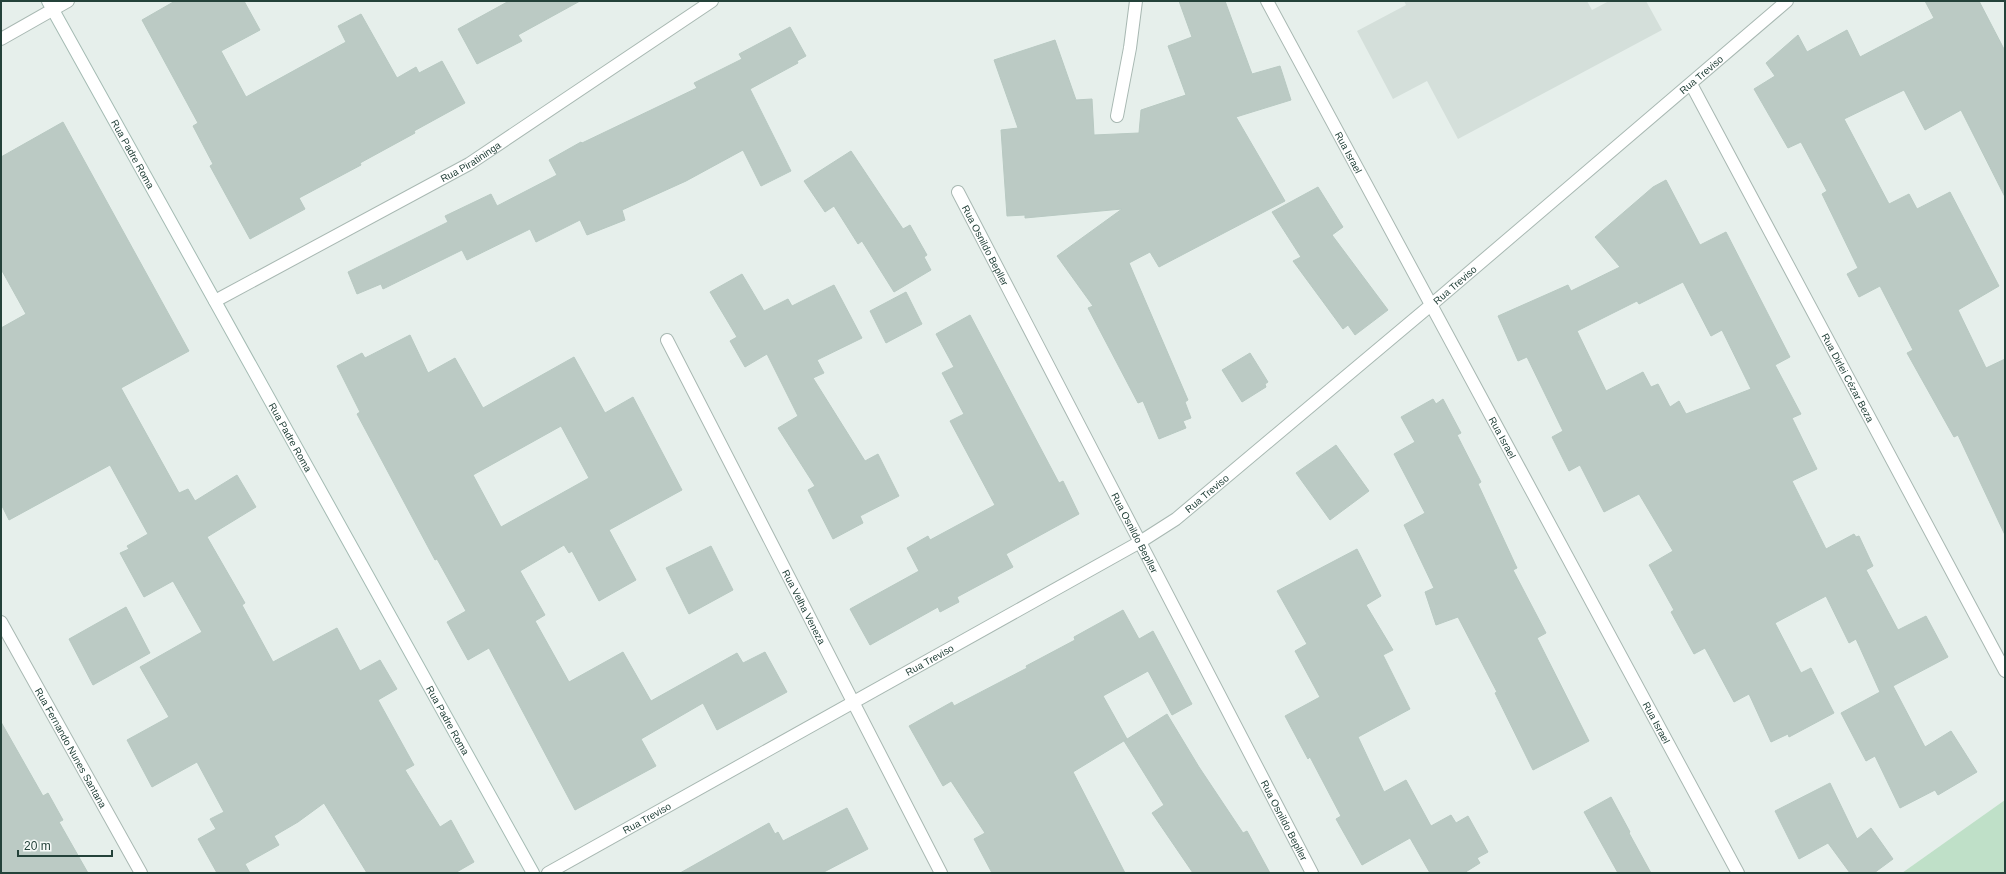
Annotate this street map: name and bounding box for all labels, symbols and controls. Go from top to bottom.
street label: Rua Treviso [1678,53,1726,96]
street label: Rua Padre Roma [109,118,156,191]
street label: Rua Israel [1333,130,1364,175]
street label: Rua Piratininga [439,139,503,184]
street label: Rua Osnildo Bepller [960,203,1011,288]
street label: Rua Treviso [1431,263,1479,307]
street label: Rua Dirlei Cézar Beza [1819,332,1876,425]
street label: Rua Padre Roma [267,401,314,474]
street label: Rua Israel [1487,415,1518,460]
street label: Rua Treviso [1183,472,1231,515]
street label: Rua Osnildo Bepller [1109,491,1160,576]
street label: Rua Velha Veneza [780,568,828,647]
street label: Rua Treviso [904,642,956,678]
street label: Rua Padre Roma [424,684,471,757]
street label: Rua Fernando Nunes Santana [33,686,109,810]
street label: Rua Israel [1641,700,1672,745]
street label: Rua Osnildo Bepller [1259,778,1310,863]
street label: Rua Treviso [621,800,673,836]
scale bar [18,832,112,858]
text: 20 m [24,839,51,853]

